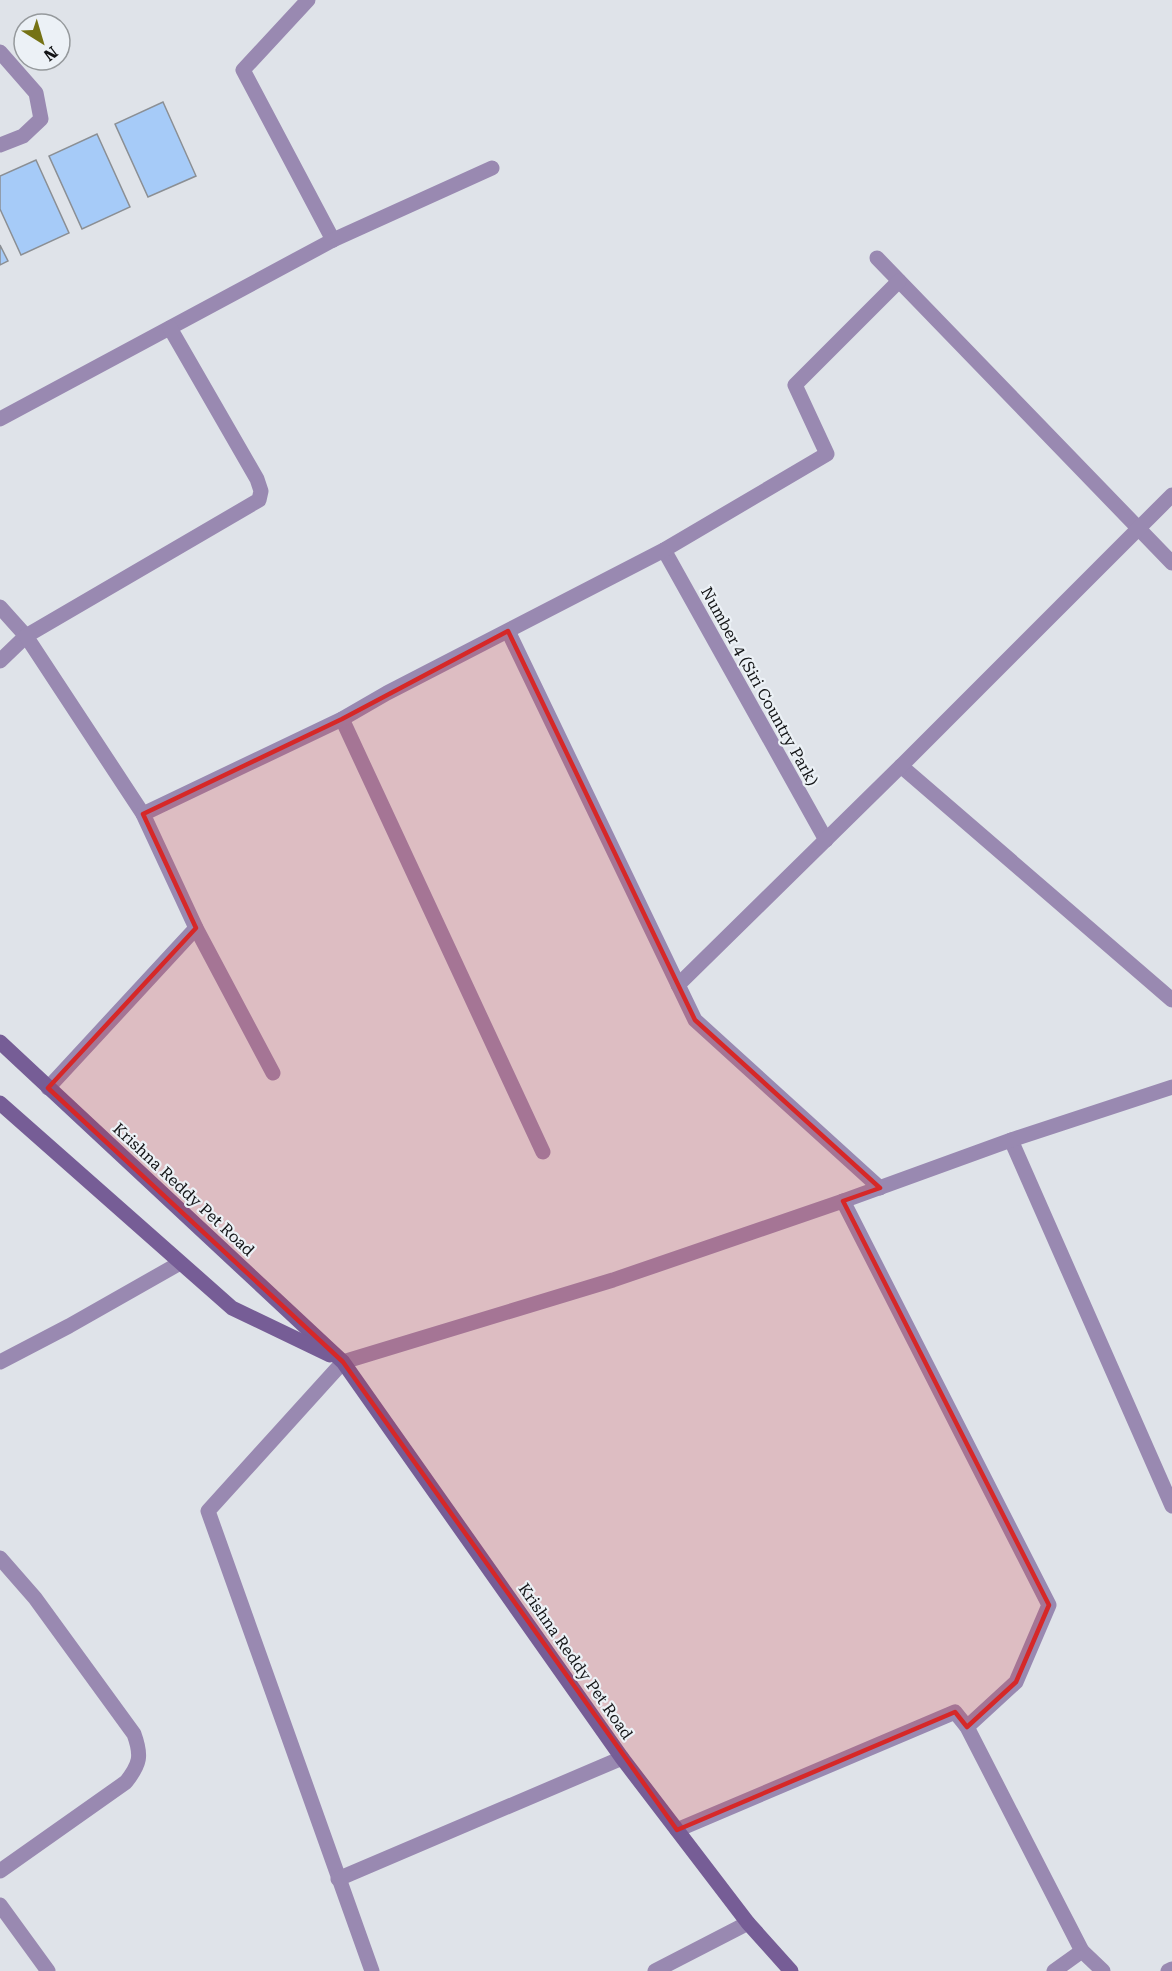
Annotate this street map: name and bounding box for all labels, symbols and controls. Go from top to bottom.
north arrow [12,12,72,72]
text: N [40,42,61,65]
street label: Number 4 (Siri Country Park) [697,584,822,789]
street label: Krishna Reddy Pet Road [109,1119,258,1260]
street label: Krishna Reddy Pet Road [514,1580,637,1743]

